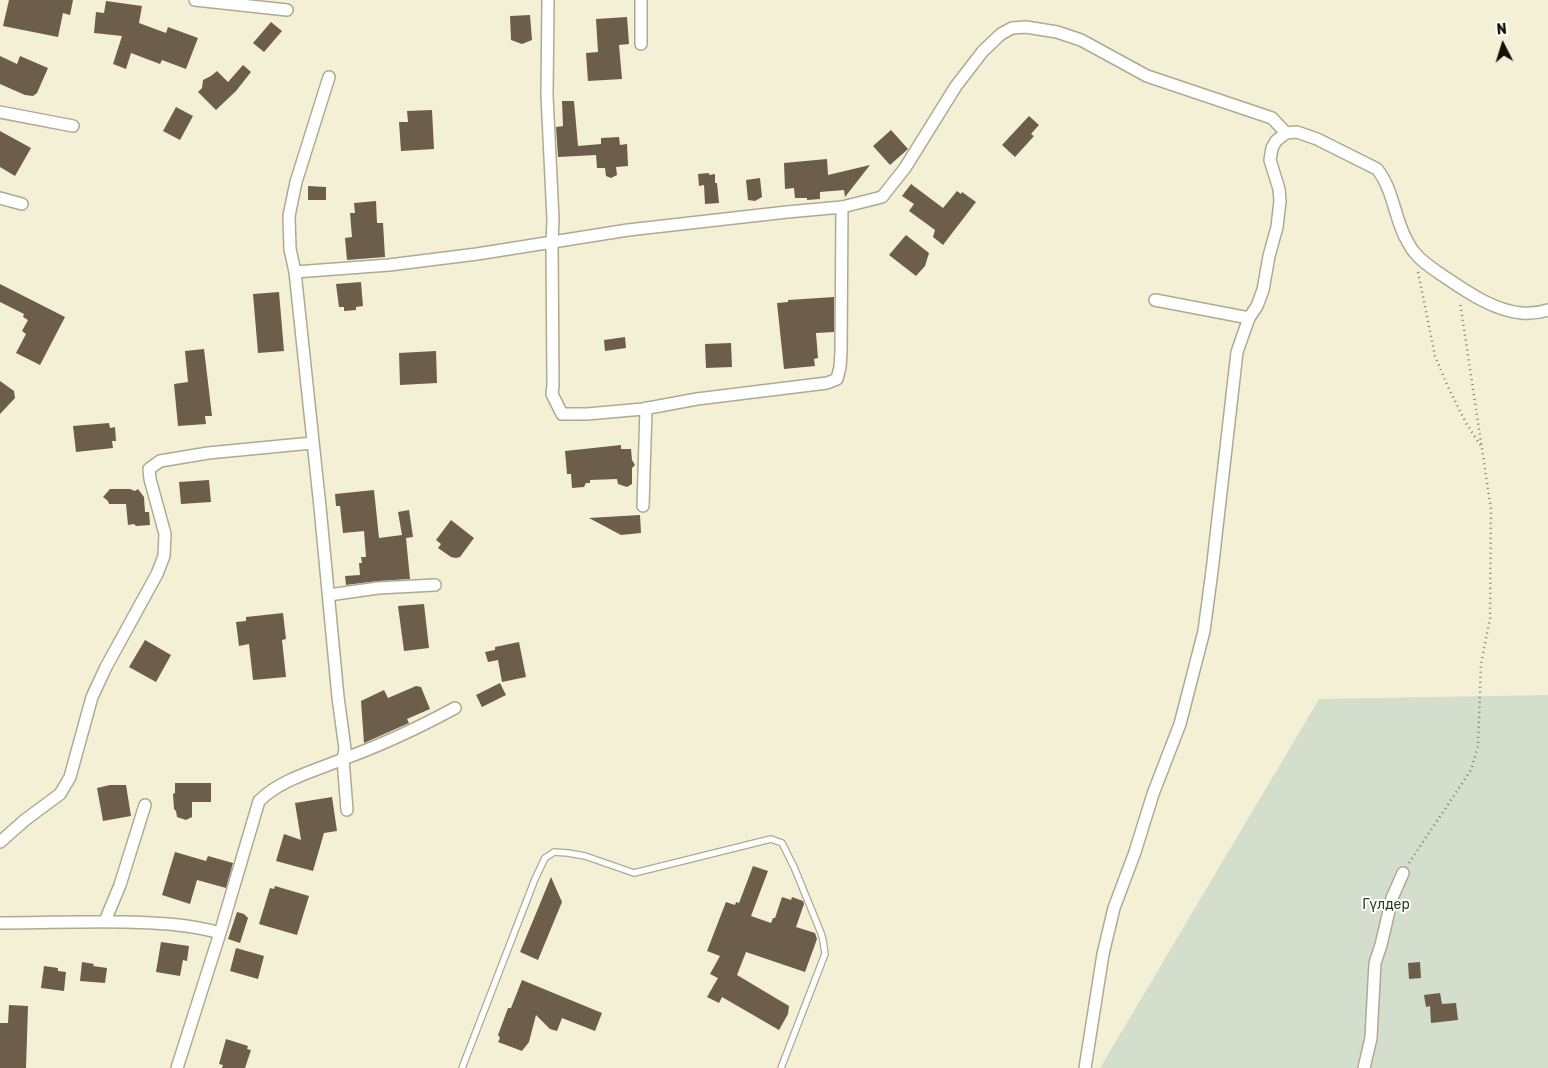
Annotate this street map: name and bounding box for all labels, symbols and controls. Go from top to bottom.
north arrow [1478,20,1528,70]
text: N [1496,21,1507,38]
park label: Гүлдер [1362,897,1410,913]

